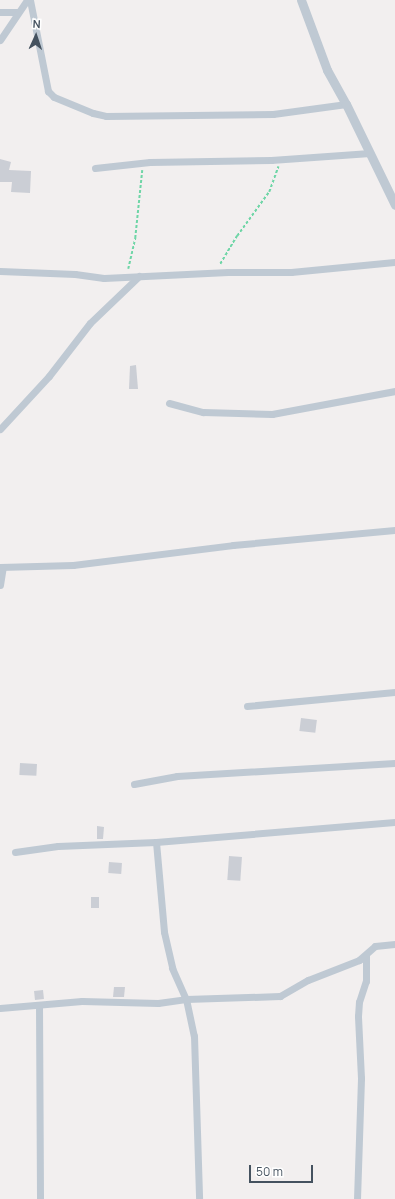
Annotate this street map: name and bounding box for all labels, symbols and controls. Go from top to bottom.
north arrow [16,16,56,56]
text: N [32,16,41,31]
scale bar [251,1157,315,1183]
text: 50 m [256,1163,283,1180]

